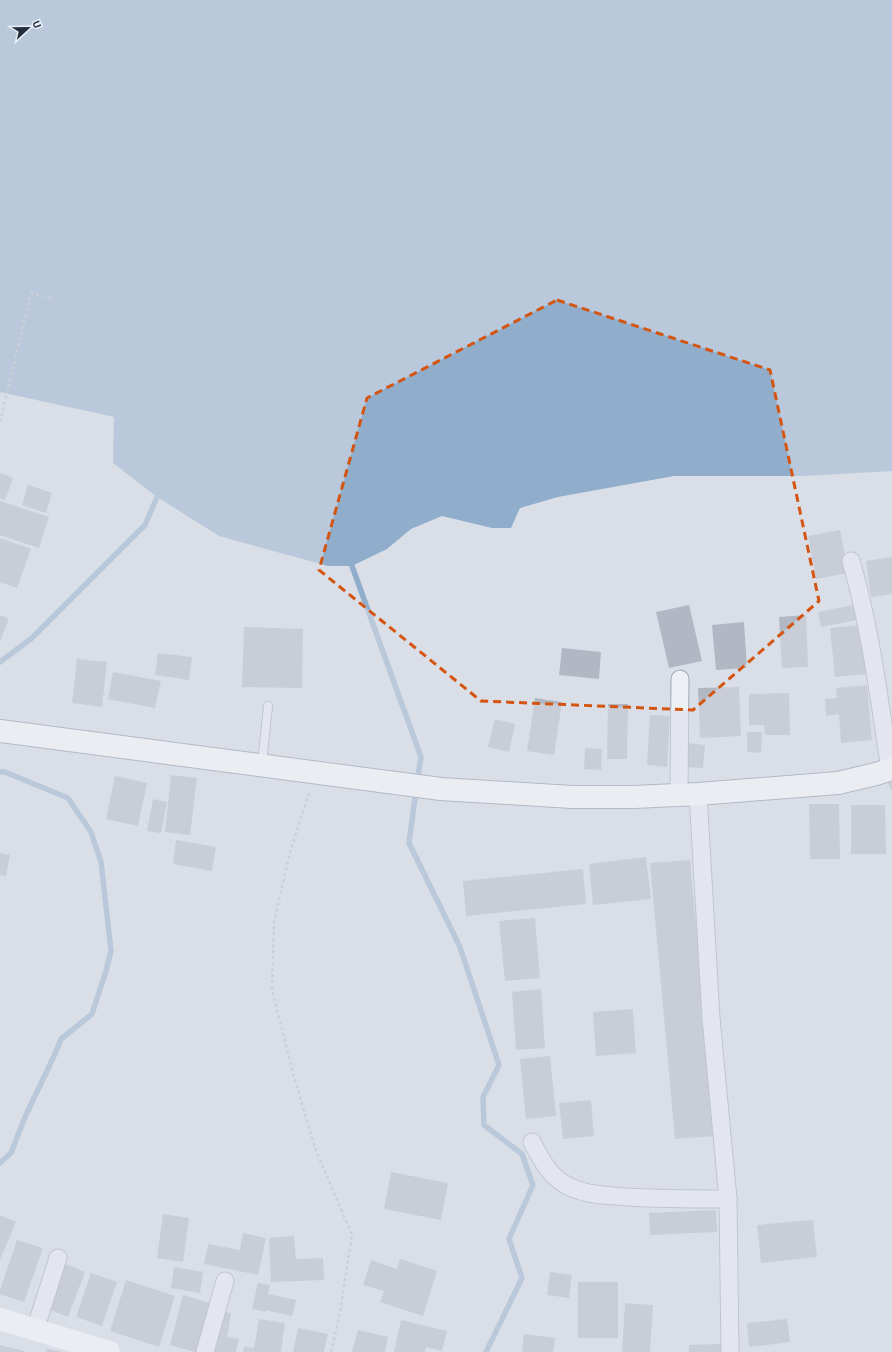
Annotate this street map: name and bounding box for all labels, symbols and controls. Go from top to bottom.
north arrow [8,8,48,48]
text: U [30,19,43,30]

